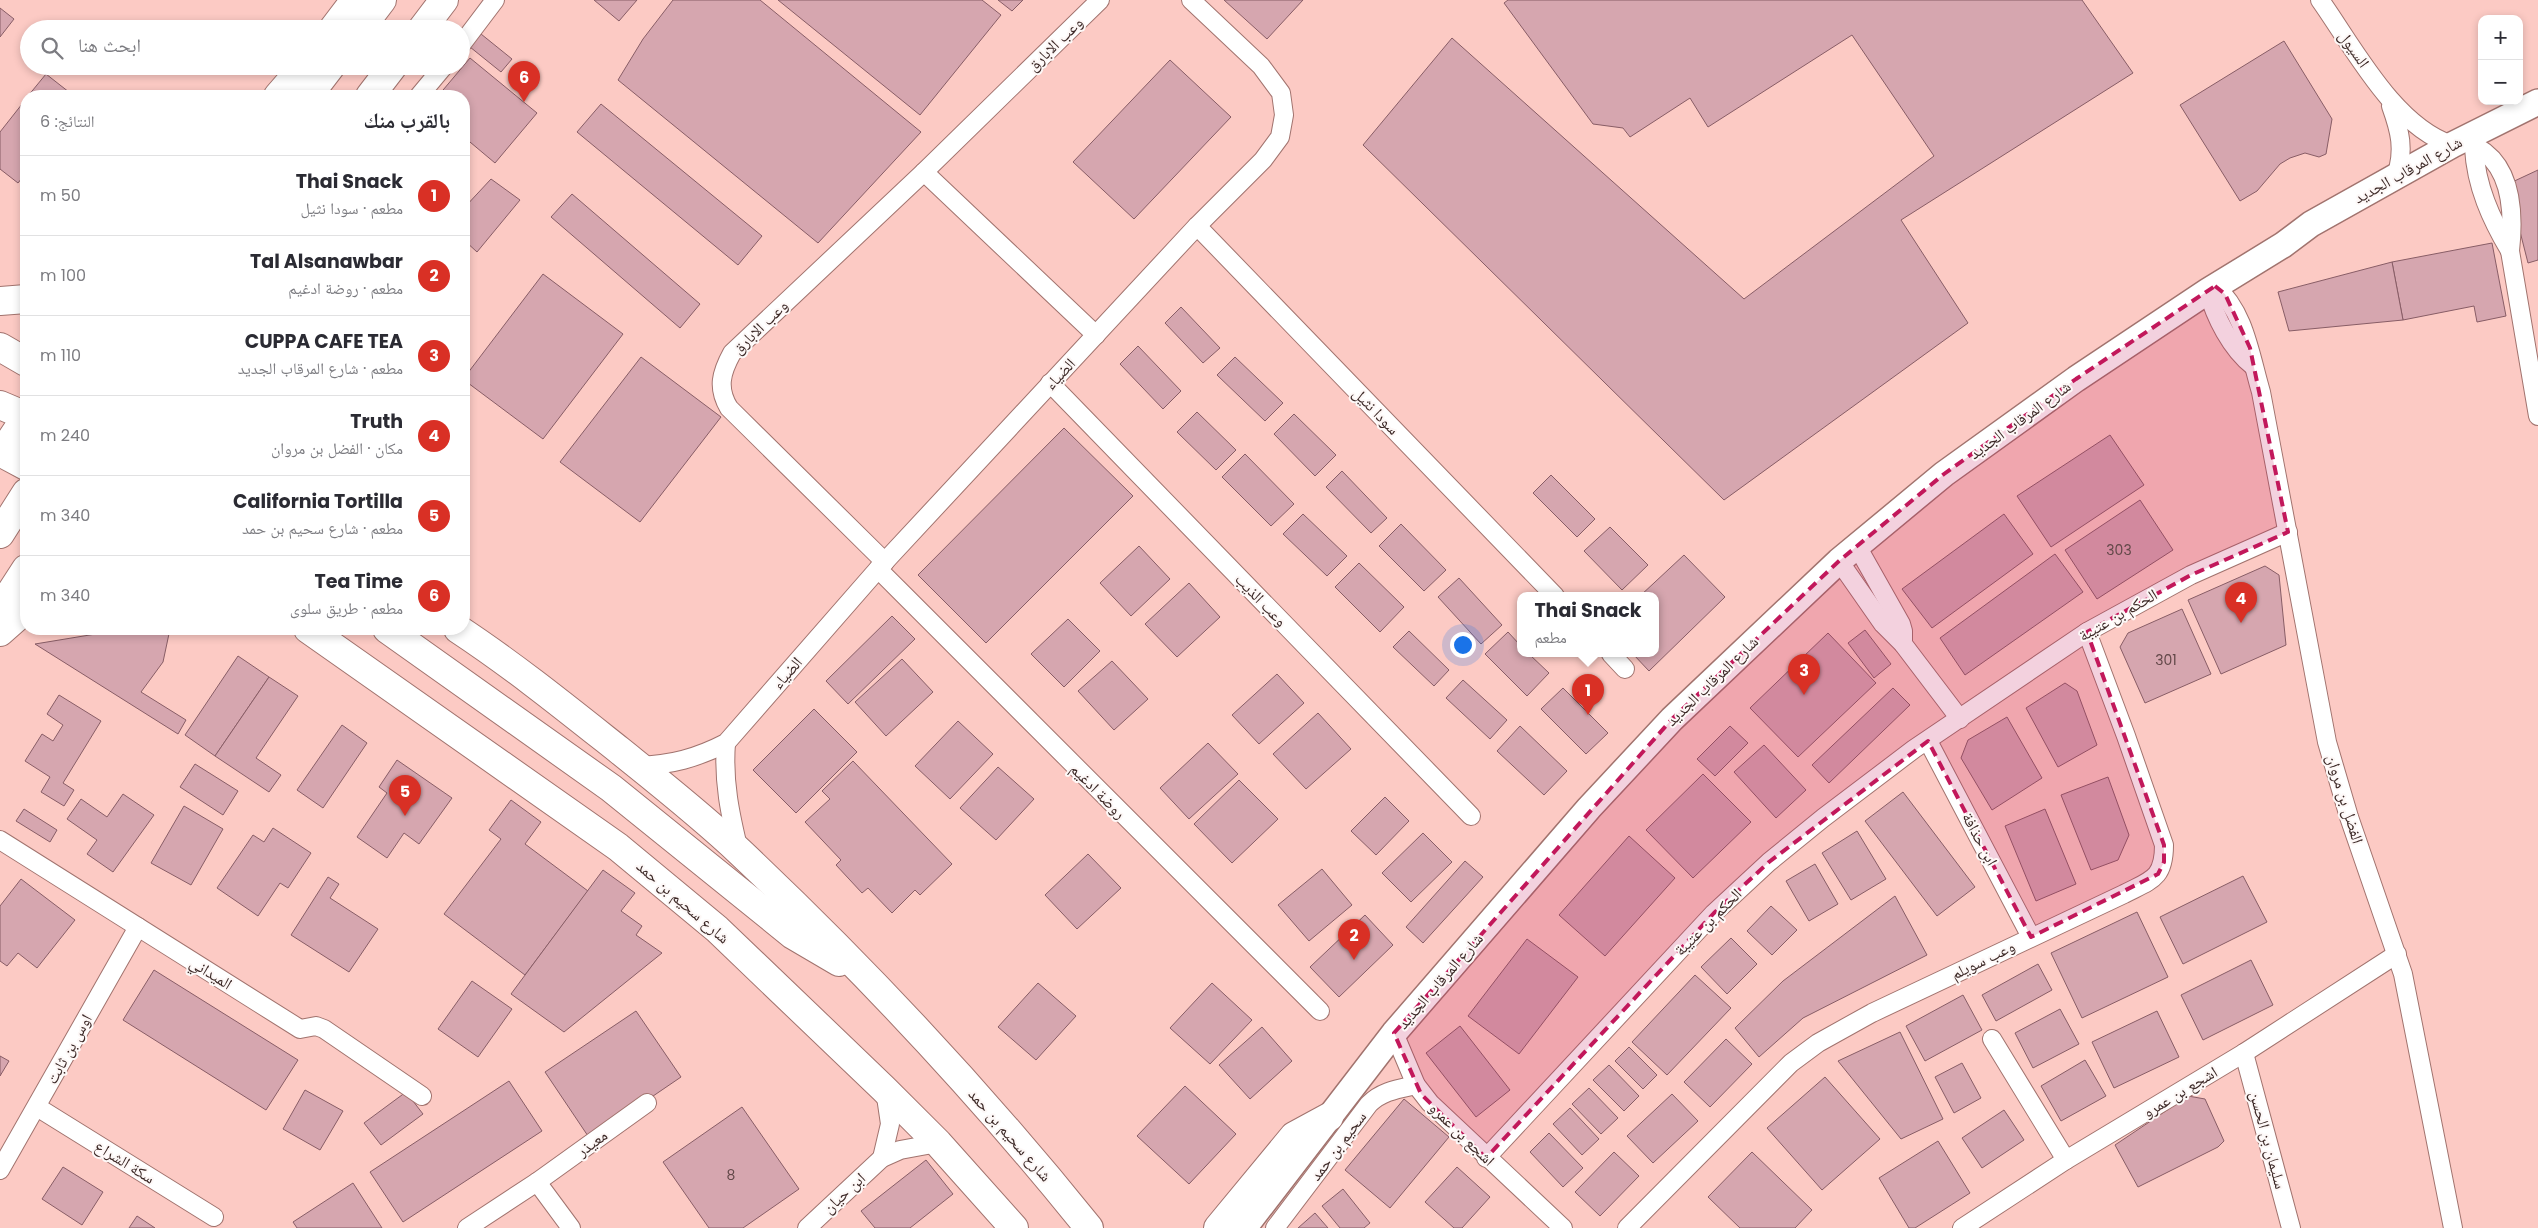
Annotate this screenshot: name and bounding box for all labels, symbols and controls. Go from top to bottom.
street label: وعب الابارق [1022,11,1088,77]
map controls [2478,15,2523,105]
button: + [2478,15,2523,60]
search box [20,20,470,75]
street label: السيول [2333,26,2375,72]
text: ابحث هنا [78,32,141,59]
icon: search [38,34,66,62]
button: − [2478,60,2523,105]
pin: 6 [508,61,540,102]
text: بالقرب منك [364,106,450,135]
text: النتائج: 6 [40,110,95,133]
street label: شارع المرقاب الجديد [2350,131,2466,209]
text: Thai Snack [296,168,403,195]
text: 50 m [40,184,81,207]
text: 1 [431,184,437,207]
text: مطعم · سودا نثيل [301,197,403,220]
text: Tal Alsanawbar [250,248,403,275]
text: 100 m [40,264,86,287]
text: 2 [429,264,439,287]
text: مطعم · روضة ادغيم [288,277,403,300]
street label: وعب الابارق [727,294,793,360]
text: CUPPA CAFE TEA [245,328,403,355]
text: 110 m [40,344,81,367]
text: 3 [429,344,439,367]
street label: الضياء [1039,353,1081,395]
text: مطعم · شارع المرقاب الجديد [238,357,403,380]
street label: شارع المرقاب الجديد [1964,375,2076,465]
street label: سودا نثيل [1348,382,1404,440]
text: Truth [350,408,403,435]
text: 240 m [40,424,90,447]
text: 4 [429,424,439,447]
text: مكان · الفضل بن مروان [271,437,403,460]
text: California Tortilla [233,488,403,515]
text: 340 m [40,504,90,527]
text: 5 [429,504,439,527]
text: مطعم · شارع سحيم بن حمد [242,517,403,540]
house number: 303 [2106,540,2132,560]
text: Tea Time [314,568,403,595]
street label: وعب الذيب [1230,568,1292,632]
pin: 4 [2225,582,2257,623]
street label: الحكم بن عتيبة [2074,583,2162,647]
text: 340 m [40,584,90,607]
text: 6 [429,584,439,607]
popup [1517,592,1659,657]
text: مطعم · طريق سلوى [290,597,403,620]
text: Thai Snack [1534,597,1642,624]
text: مطعم [1534,626,1567,649]
street label: شارع المرقاب الجديد [1661,631,1763,731]
your location [1450,632,1476,658]
house number: 301 [2155,650,2177,670]
street label: الضياء [766,652,808,694]
pin: 3 [1788,654,1820,695]
pin: 1 [1572,674,1604,715]
street label: الفضل بن مروان [2321,752,2369,846]
street label: روضة ادغيم [1065,758,1131,824]
pin: 5 [389,775,421,816]
street label: ابن حذافة [1956,808,2004,870]
street label: شارع سحيم بن حمد [631,855,735,949]
street label: الحكم بن عتيبة [1669,883,1747,961]
pin: 2 [1338,919,1370,960]
street label: شارع المرقاب الجديد [1392,928,1488,1034]
street label: وعب سويلم [1947,935,2019,985]
street label: الميداني [185,951,237,996]
street label: اوس بن ثابت [40,1010,98,1088]
street label: اشجع بن عمرو [2138,1061,2222,1123]
street label: شارع سحيم بن حمد [963,1083,1057,1187]
street label: سليمان بن الحسن [2244,1089,2292,1191]
street label: اشجع بن عمرو [1424,1097,1500,1171]
street label: سحيم بن حمد [1304,1106,1372,1186]
street label: معيذر [571,1124,612,1163]
street label: سكة الشراع [90,1134,160,1190]
house number: 8 [727,1165,736,1185]
street label: ابن حيان [817,1167,871,1219]

